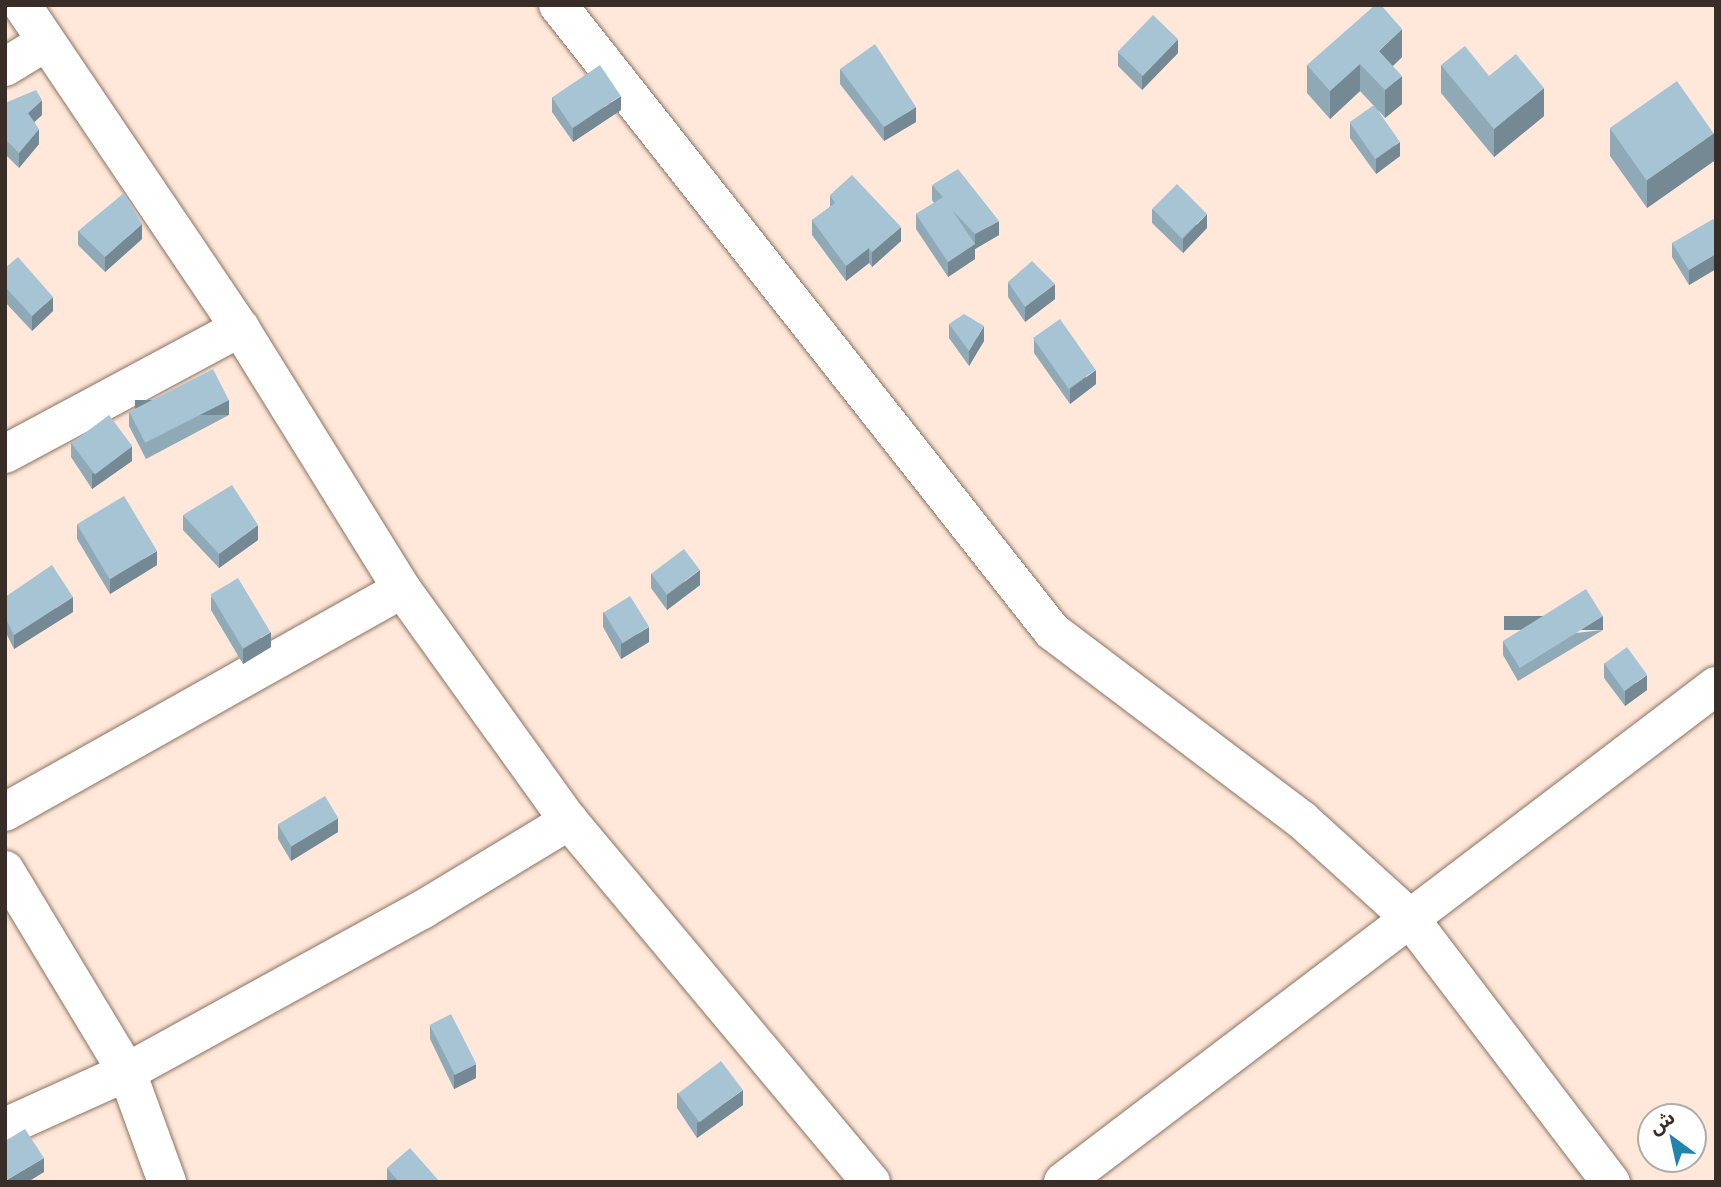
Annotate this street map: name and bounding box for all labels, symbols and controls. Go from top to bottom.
north arrow [1637,1103,1707,1173]
text: ش [1644,1104,1680,1140]

